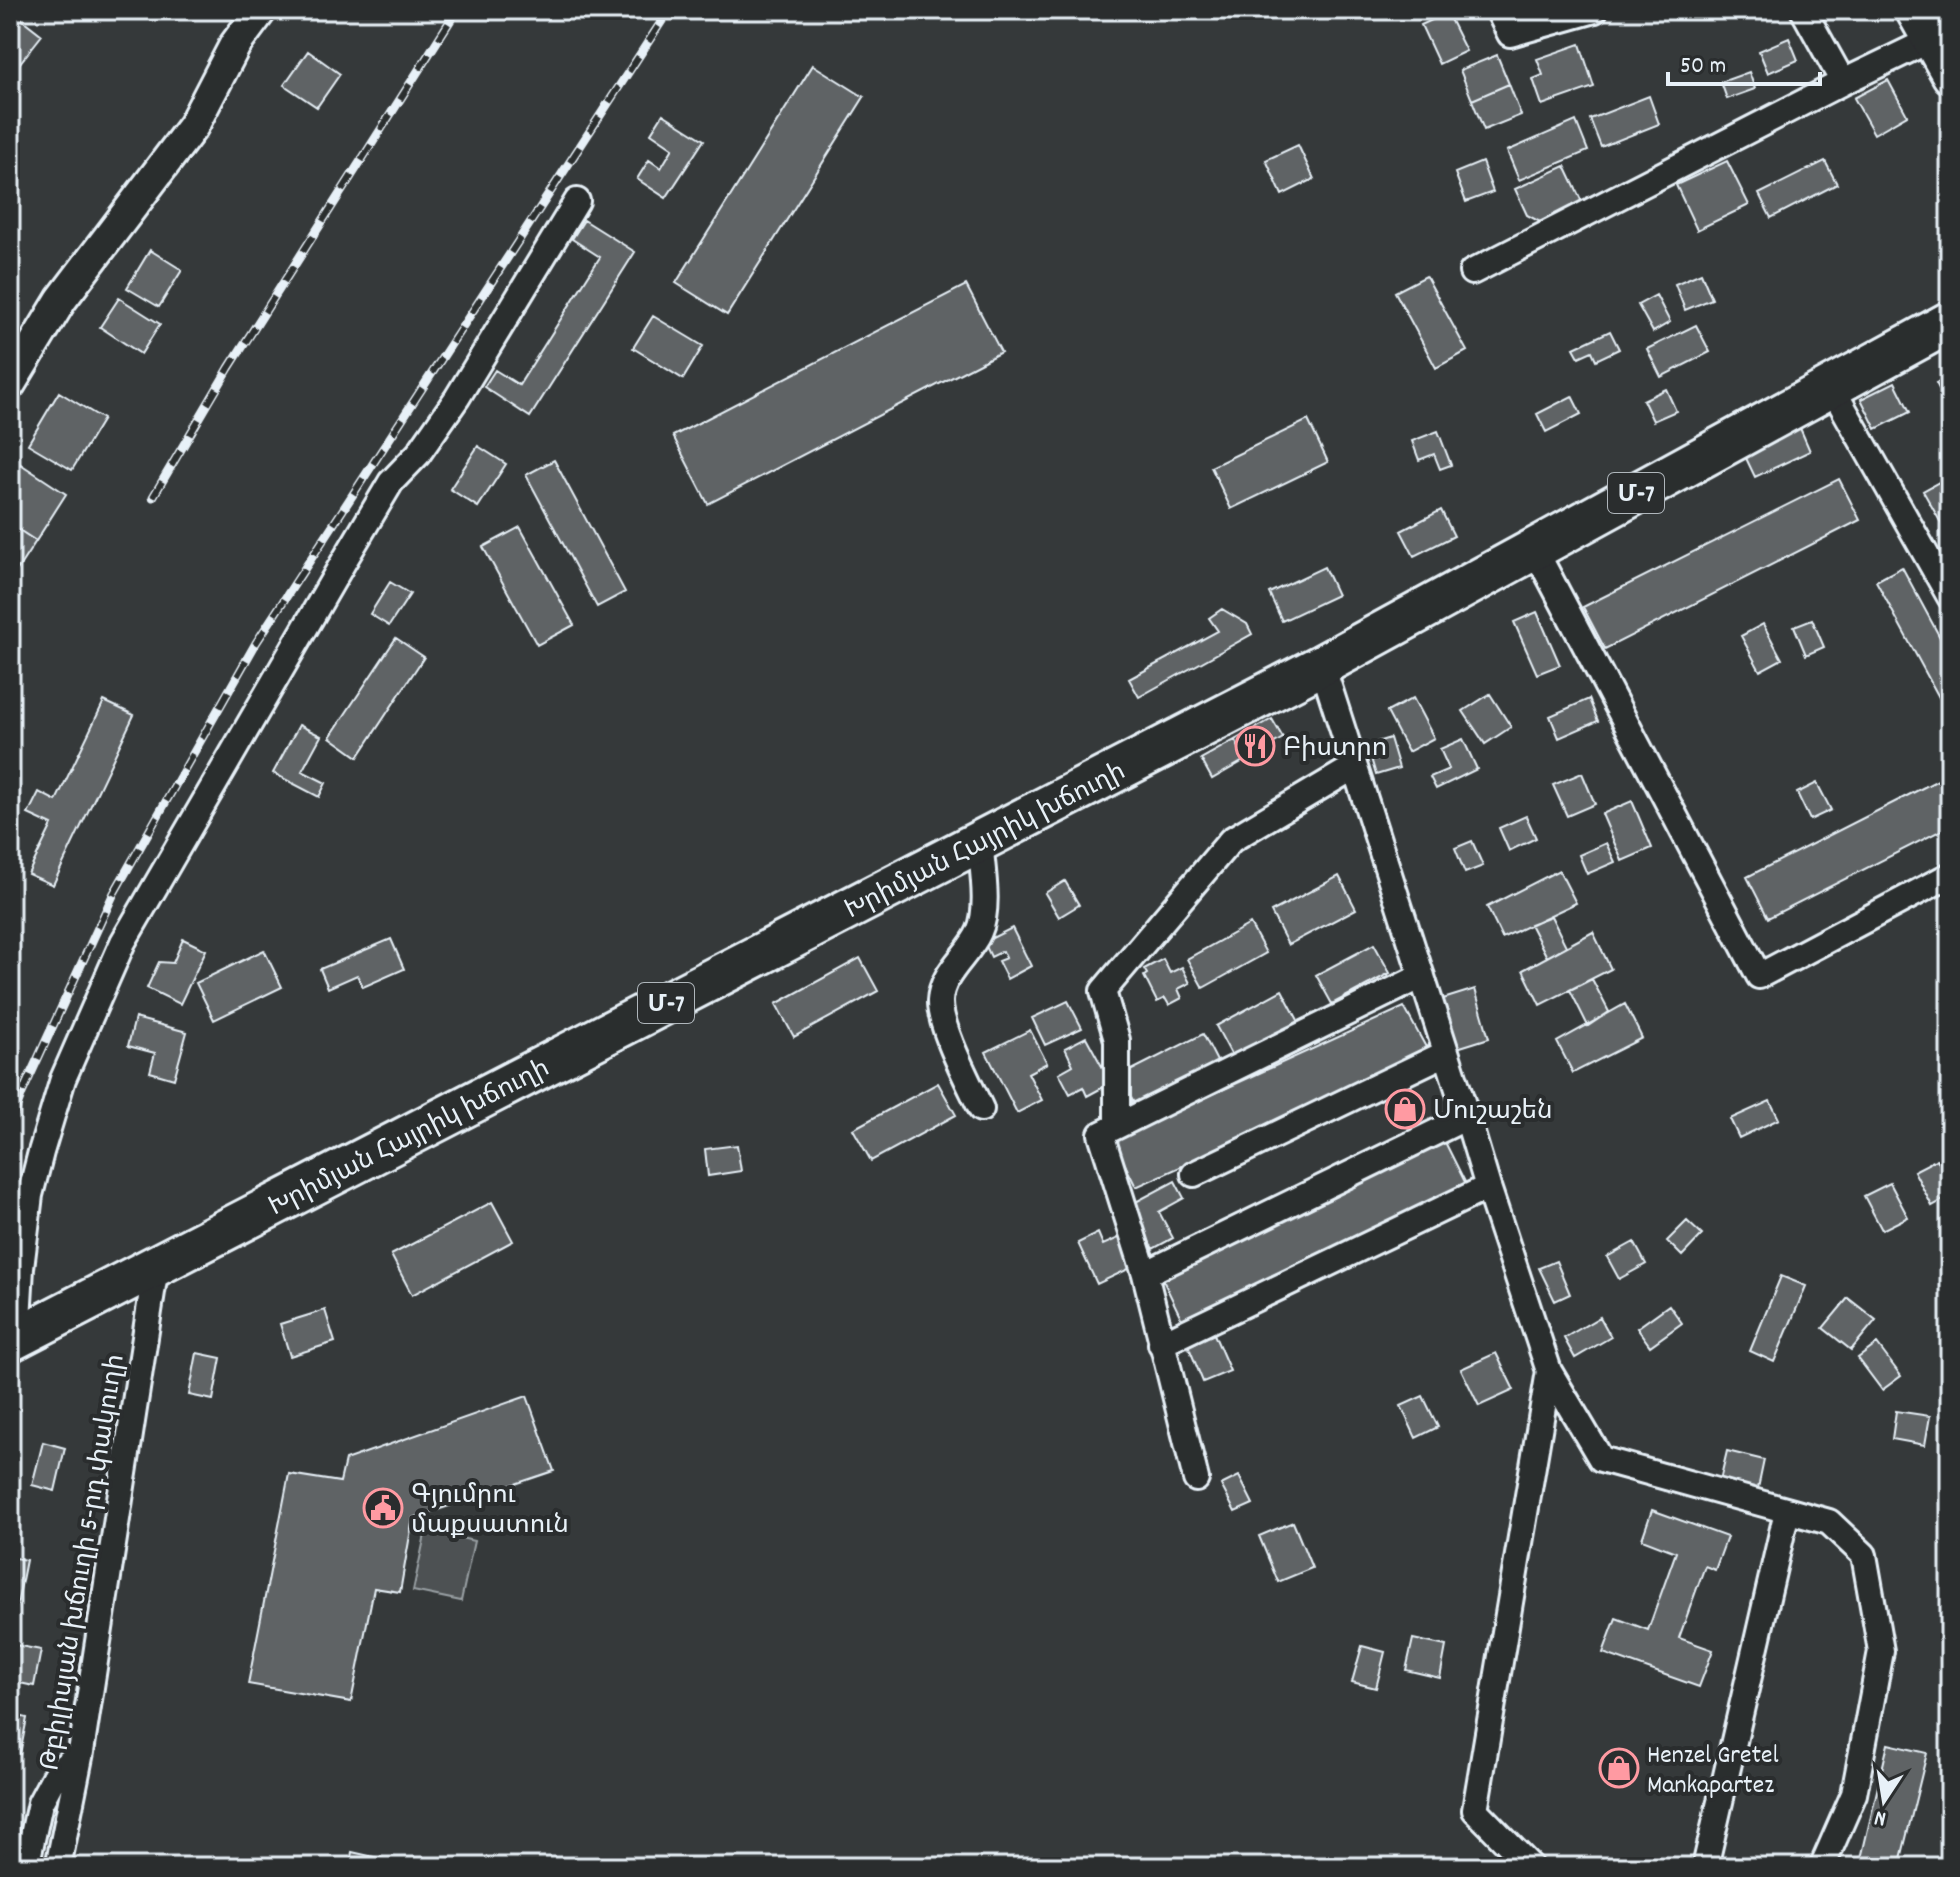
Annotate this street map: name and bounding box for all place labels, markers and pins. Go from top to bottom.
restaurant icon: Բիստրո [1234,725,1276,767]
place label: Բիստրո [1283,731,1387,768]
shop icon: Մուշաշեն [1384,1088,1426,1130]
place label: Մուշաշեն [1433,1094,1553,1131]
place label: Գյումրու մաքսատուն [411,1478,569,1545]
public building icon: Գյումրու մաքսատուն [362,1487,404,1529]
place label: Henzel Gretel Mankapartez [1647,1738,1779,1805]
shop icon: Henzel Gretel Mankapartez [1598,1747,1640,1789]

